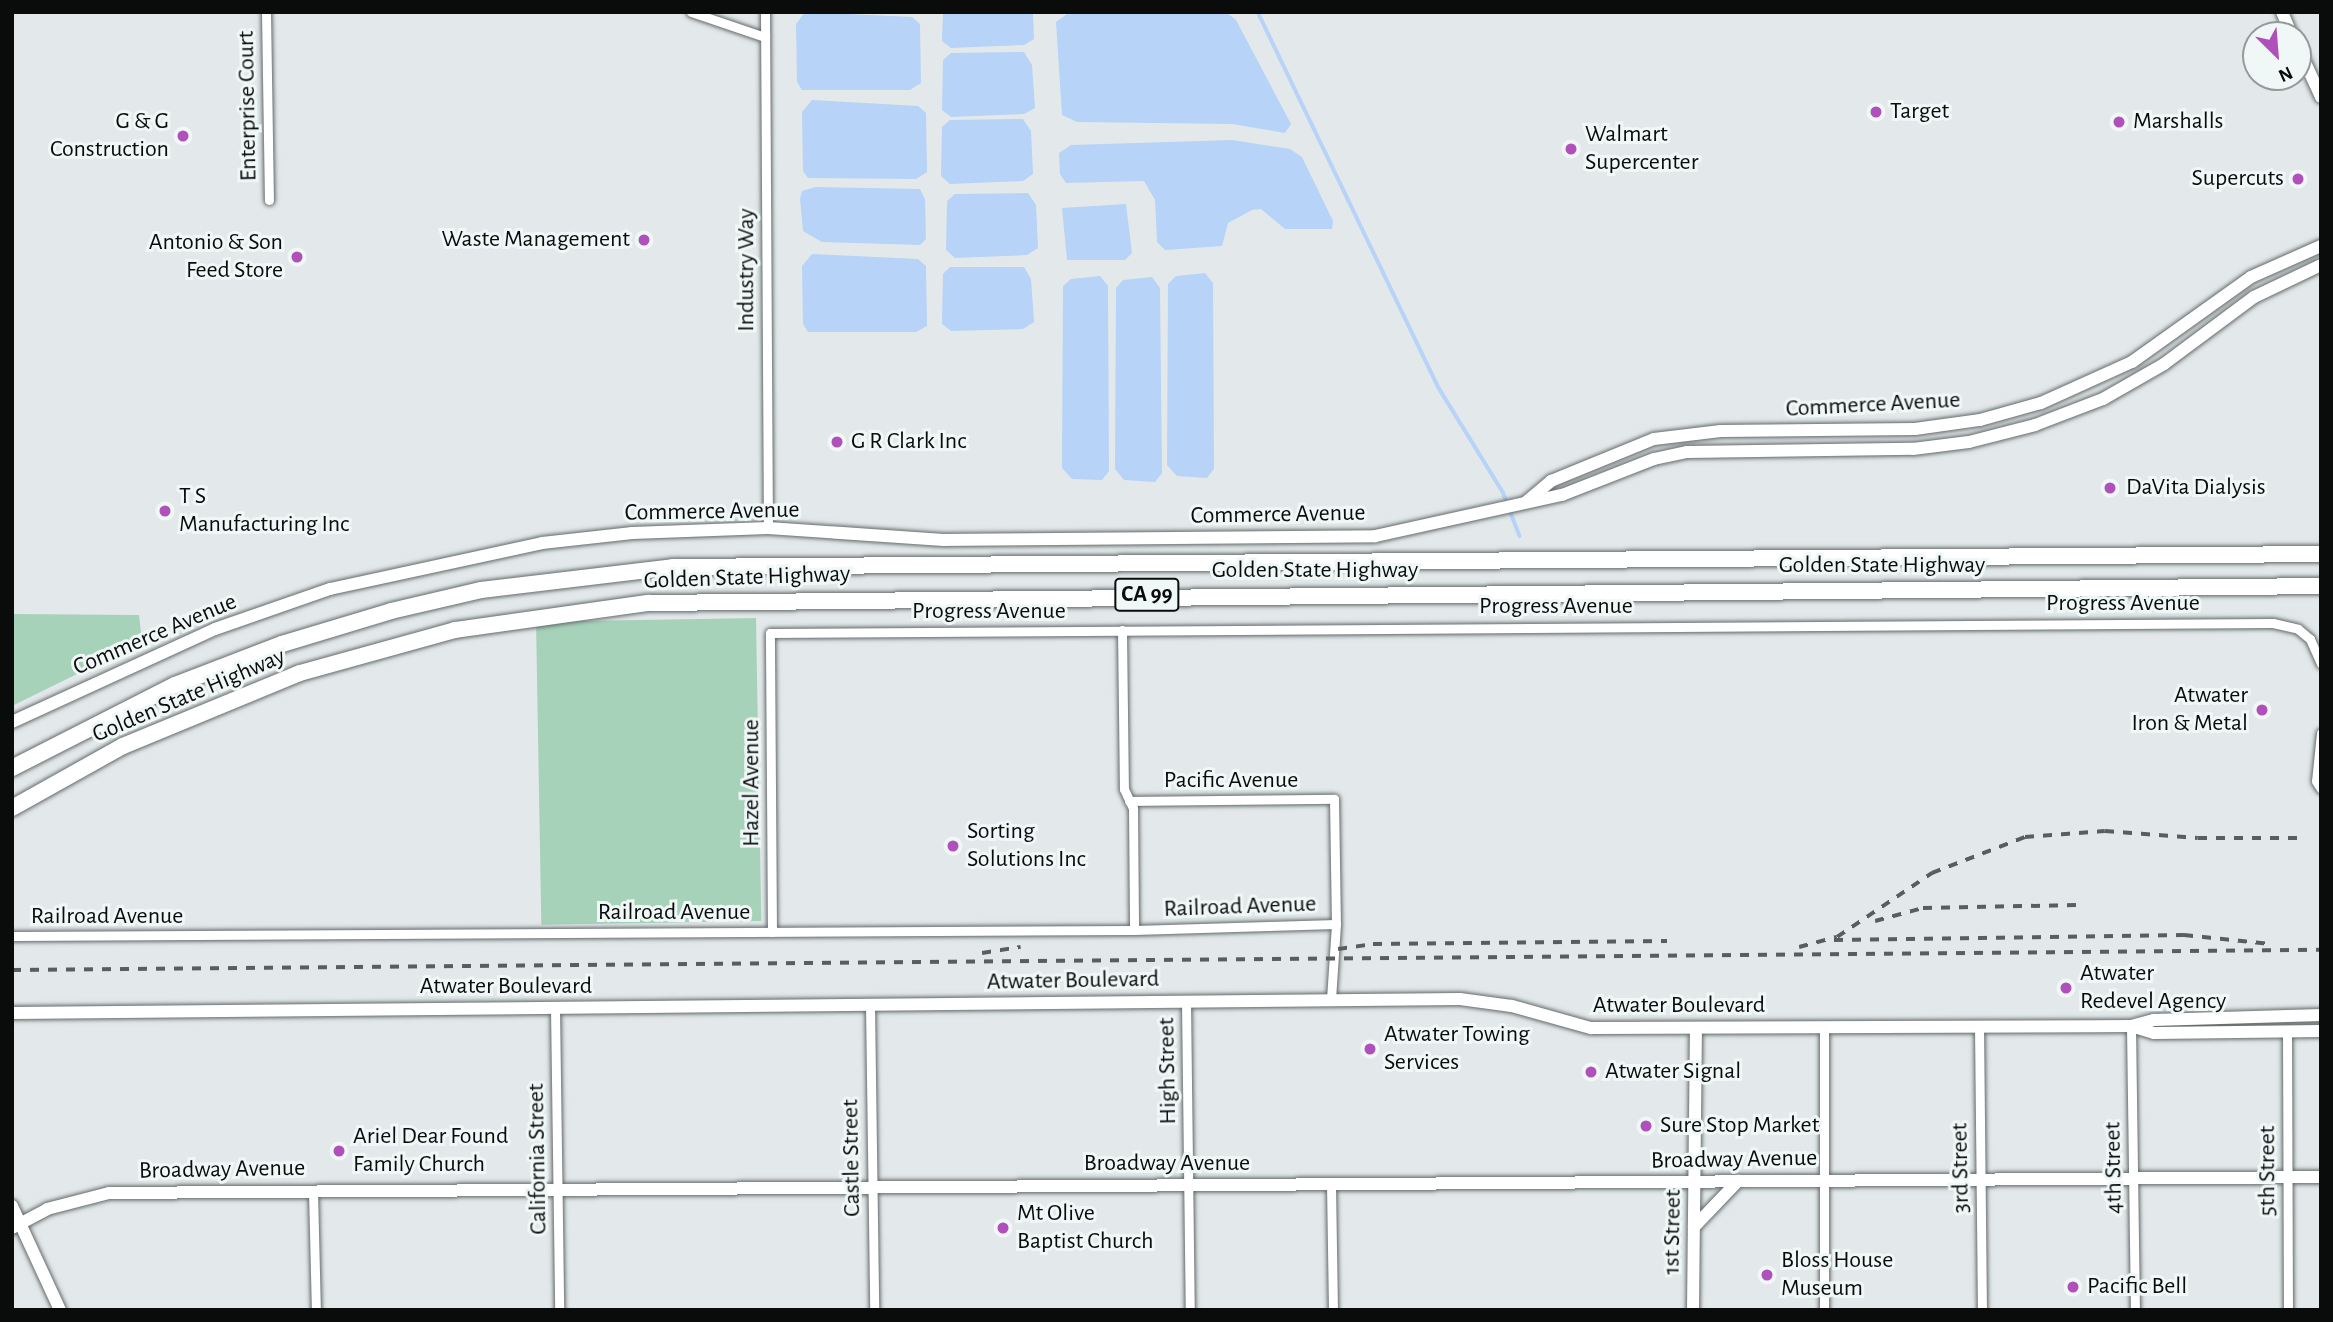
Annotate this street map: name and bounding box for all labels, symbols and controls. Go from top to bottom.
north arrow [2242,21,2312,91]
street label: Enterprise Court [232,31,264,181]
text: N [2275,62,2295,85]
place label: Target [1890,98,1949,126]
marker: Target [1868,104,1884,120]
place label: G & G Construction [50,108,169,164]
place label: Marshalls [2133,108,2223,136]
marker: Marshalls [2111,114,2127,130]
place label: Walmart Supercenter [1585,121,1698,177]
marker: G & G Construction [175,128,191,144]
marker: Walmart Supercenter [1563,141,1579,157]
place label: Supercuts [2191,165,2284,193]
marker: Supercuts [2290,171,2306,187]
street label: Industry Way [733,208,761,332]
place label: Waste Management [441,226,630,254]
place label: Antonio & Son Feed Store [149,229,283,285]
marker: Waste Management [636,232,652,248]
marker: Antonio & Son Feed Store [289,249,305,265]
street label: Commerce Avenue [1785,386,1961,424]
place label: G R Clark Inc [851,428,966,456]
marker: G R Clark Inc [829,434,845,450]
place label: DaVita Dialysis [2126,474,2266,502]
marker: DaVita Dialysis [2100,478,2120,498]
place label: T S Manufacturing Inc [179,483,349,539]
street label: Commerce Avenue [624,496,800,528]
street label: Commerce Avenue [1190,499,1366,531]
marker: T S Manufacturing Inc [157,503,173,519]
street label: Golden State Highway [1779,552,1985,580]
street label: Golden State Highway [1212,557,1418,585]
street label: Golden State Highway [643,560,851,596]
road number: CA 99 [1114,576,1180,614]
street label: Commerce Avenue [69,588,241,682]
street label: Progress Avenue [2046,590,2200,618]
street label: Progress Avenue [1479,593,1633,621]
street label: Progress Avenue [912,598,1066,626]
street label: Golden State Highway [88,642,290,750]
place label: Atwater Iron & Metal [2131,682,2248,738]
marker: Atwater Iron & Metal [2254,702,2270,718]
street label: Hazel Avenue [738,719,766,847]
street label: Pacific Avenue [1164,767,1298,795]
place label: Sorting Solutions Inc [967,818,1086,874]
marker: Sorting Solutions Inc [945,838,961,854]
street label: Railroad Avenue [1163,890,1317,924]
street label: Railroad Avenue [598,899,750,927]
street label: Railroad Avenue [31,903,183,931]
place label: Atwater Redevel Agency [2080,960,2226,1016]
street label: Atwater Boulevard [987,965,1159,997]
street label: Atwater Boulevard [420,973,592,1001]
marker: Atwater Redevel Agency [2058,980,2074,996]
street label: Atwater Boulevard [1593,992,1765,1020]
street label: High Street [1153,1017,1183,1125]
place label: Atwater Towing Services [1384,1021,1530,1077]
marker: Atwater Towing Services [1362,1041,1378,1057]
place label: Atwater Signal [1605,1058,1741,1086]
marker: Atwater Signal [1583,1064,1599,1080]
street label: California Street [522,1083,554,1235]
street label: Castle Street [837,1099,867,1217]
place label: Sure Stop Market [1660,1112,1819,1140]
marker: Sure Stop Market [1638,1118,1654,1134]
street label: 4th Street [2099,1122,2129,1214]
place label: Ariel Dear Found Family Church [353,1123,508,1179]
street label: 3rd Street [1946,1123,1976,1213]
street label: 5th Street [2254,1126,2282,1216]
marker: Ariel Dear Found Family Church [331,1143,347,1159]
street label: Broadway Avenue [1651,1144,1817,1176]
street label: Broadway Avenue [1084,1150,1250,1178]
street label: Broadway Avenue [139,1154,305,1186]
street label: 1st Street [1658,1189,1688,1275]
place label: Mt Olive Baptist Church [1017,1200,1154,1256]
marker: Mt Olive Baptist Church [995,1220,1011,1236]
place label: Bloss House Museum [1781,1247,1893,1303]
marker: Bloss House Museum [1759,1267,1775,1283]
place label: Pacific Bell [2087,1273,2187,1301]
marker: Pacific Bell [2065,1279,2081,1295]

